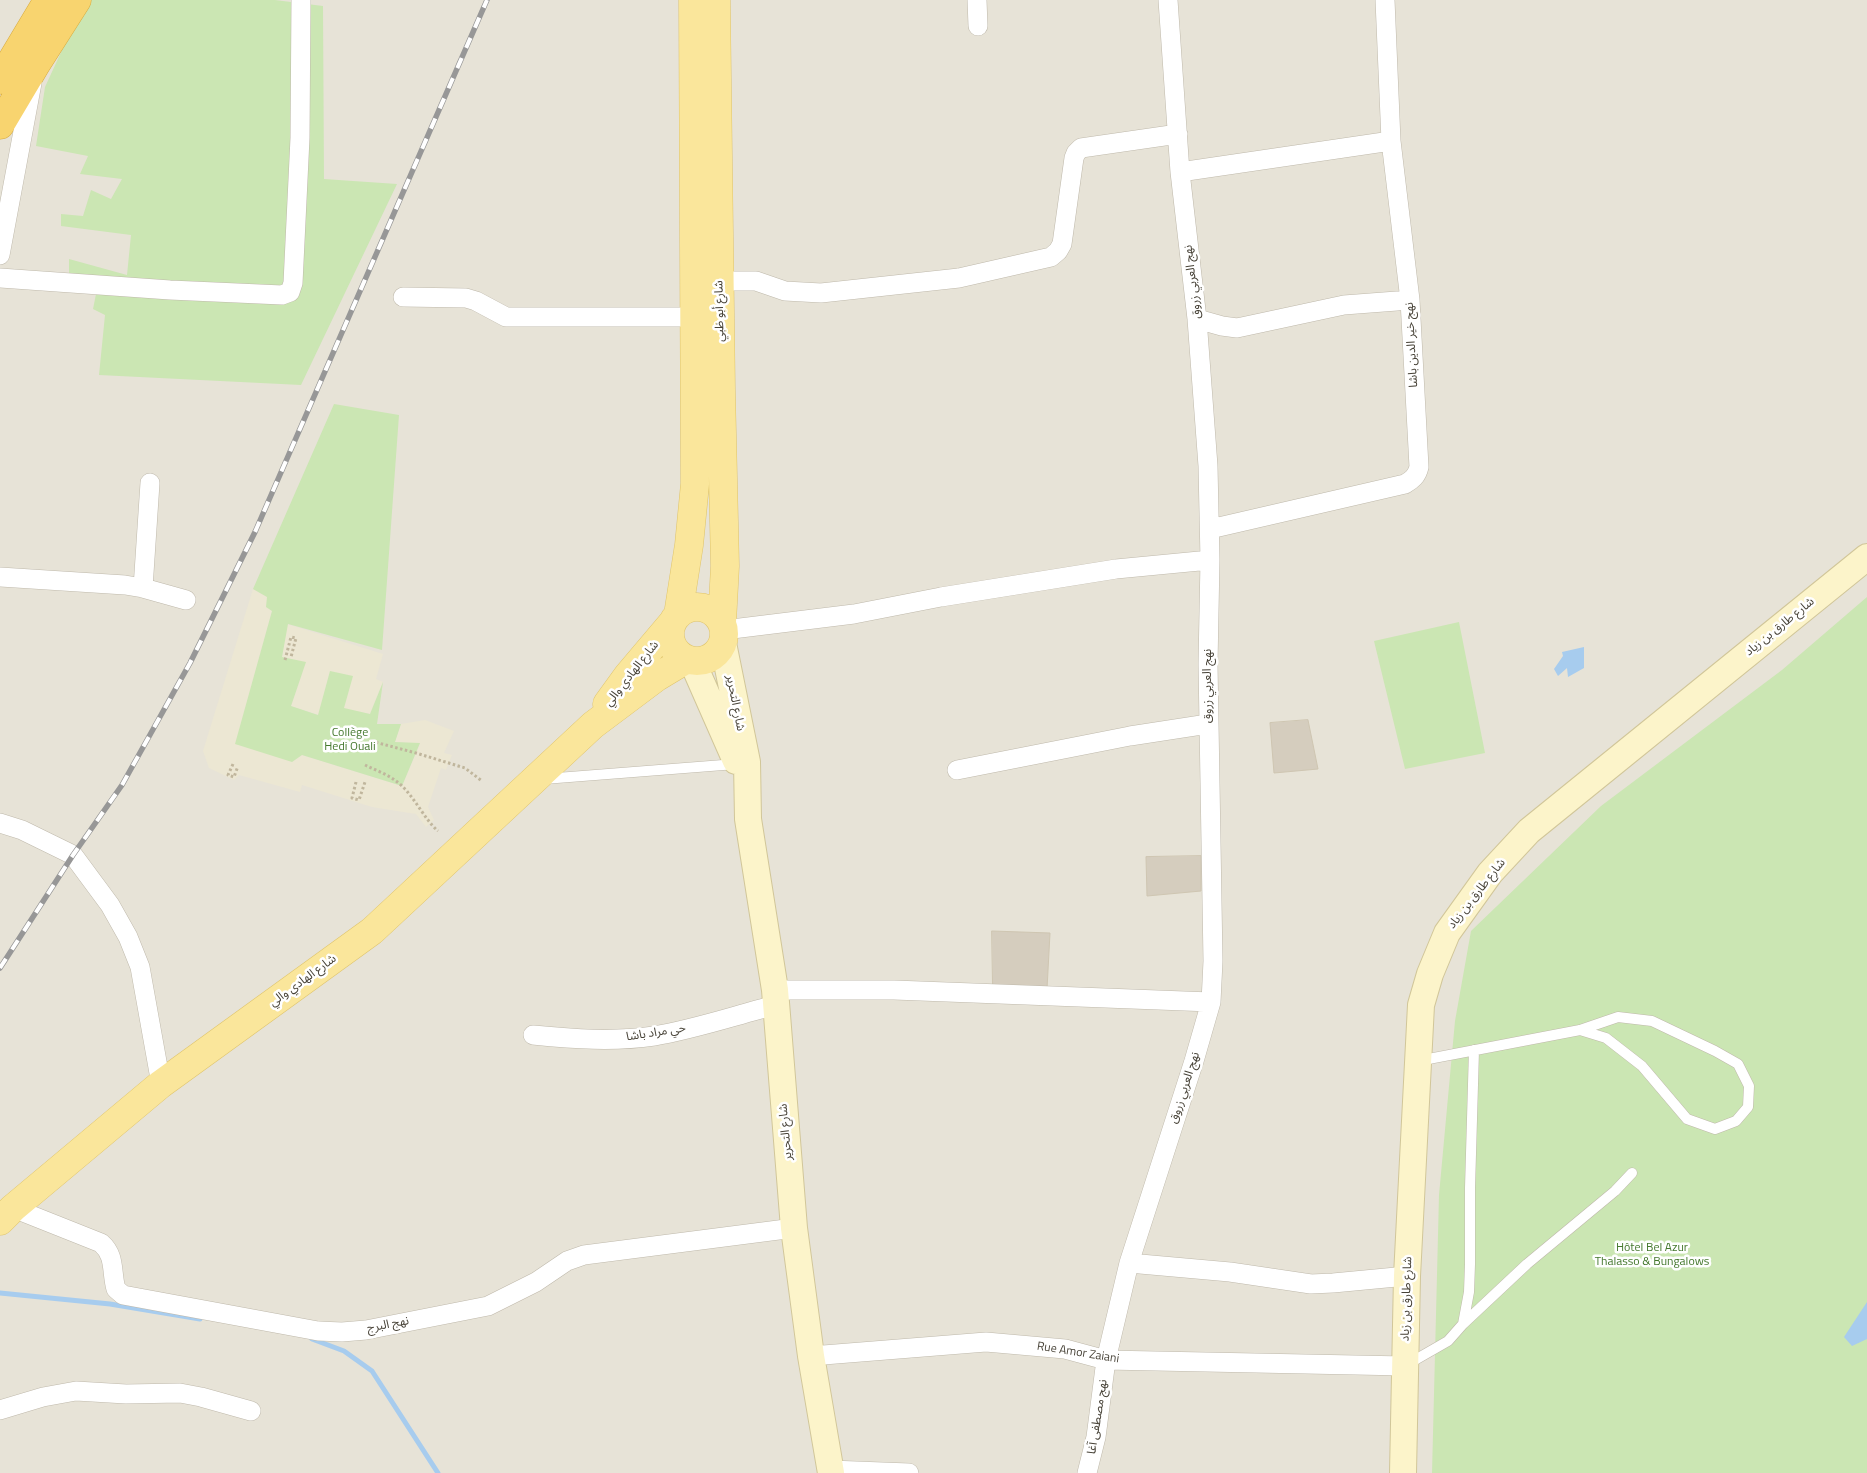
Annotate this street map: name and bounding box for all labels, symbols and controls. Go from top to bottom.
street label: نهج العربي زروق [1181,244,1205,320]
street label: شارع أبو ظبي [712,280,728,342]
street label: نهج خير الدين باشا [1403,302,1421,388]
street label: شارع طارق بن زياد [1742,595,1818,659]
street label: شارع الهادي والي [602,638,662,710]
street label: نهج العربي زروق [1201,649,1215,723]
street label: شارع التحرير [723,674,747,732]
park label: Collège Hedi Ouali [324,726,376,754]
street label: شارع طارق بن زياد [1445,856,1509,932]
street label: شارع الهادي والي [267,952,339,1010]
street label: حي مراد باشا [625,1021,687,1045]
street label: نهج العربي زروق [1167,1050,1203,1126]
street label: شارع التحرير [776,1103,796,1161]
park label: Hôtel Bel Azur Thalasso & Bungalows [1595,1241,1709,1269]
street label: شارع طارق بن زياد [1398,1256,1416,1342]
street label: نهج البرج [366,1314,410,1336]
street label: Rue Amor Zaiani [1036,1339,1120,1367]
street label: نهج مصطفى آغا [1085,1378,1111,1456]

